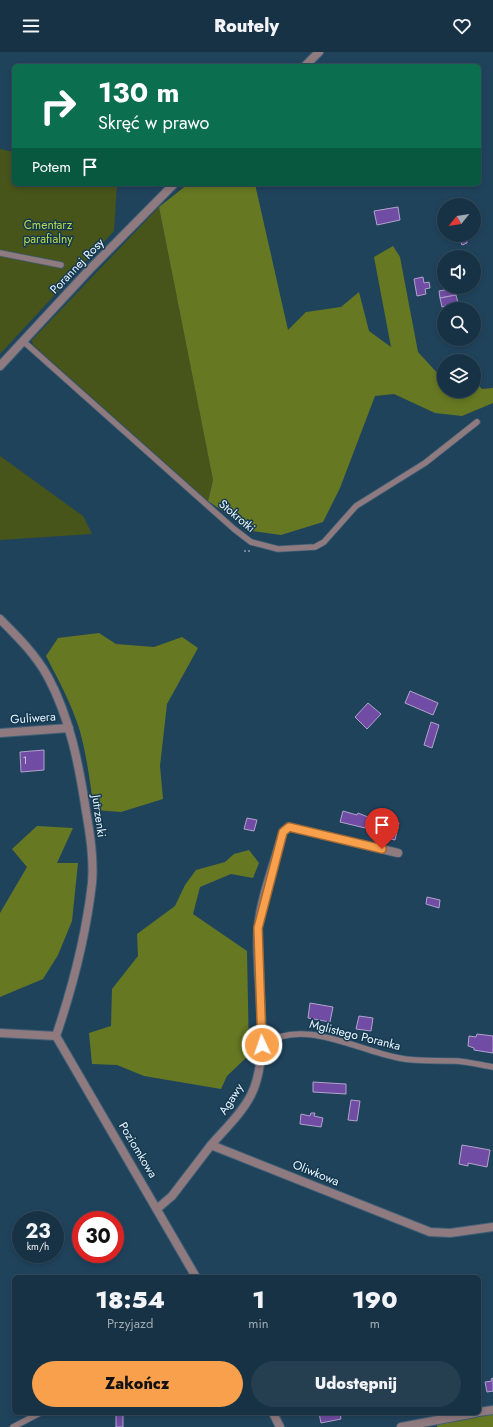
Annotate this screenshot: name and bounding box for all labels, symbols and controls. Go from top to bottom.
text: Routely [214,13,279,39]
icon: menu [20,15,42,37]
icon: heart [451,15,473,37]
text: 130 m [98,72,180,113]
icon: right [32,80,84,132]
text: Skręć w prawo [98,110,209,136]
text: Potem [32,156,71,178]
icon: arrive [79,156,101,178]
north arrow [437,198,481,242]
map controls [437,198,481,398]
park label: Cmentarz parafialny [23,216,73,248]
street label: Porannej Rosy [46,234,109,298]
button: sound [437,250,481,294]
button: search [437,302,481,346]
button: layers [437,354,481,398]
street label: Stokrotki [215,495,259,537]
street label: Guliwera [10,707,57,729]
house number: 1 [23,753,27,768]
street label: Jutrzenki [87,792,111,838]
pin [365,808,399,849]
icon: arrive [371,814,393,836]
street label: Mglistego Poranka [308,1015,403,1055]
position arrow [241,1024,283,1066]
street label: Agawy [214,1079,248,1118]
street label: Poziomkowa [114,1119,162,1182]
street label: Oliwkowa [290,1155,342,1191]
speed limit sign: 30 [72,1211,124,1263]
text: 23 [25,1217,51,1246]
text: km/h [27,1239,49,1254]
text: 18:54 [95,1282,165,1317]
text: 1 [252,1282,265,1317]
text: 190 [352,1282,398,1317]
text: Przyjazd [107,1314,153,1333]
text: min [248,1314,269,1333]
text: m [370,1314,380,1333]
button: Zakończ [32,1361,243,1407]
button: Udostępnij [251,1361,461,1407]

